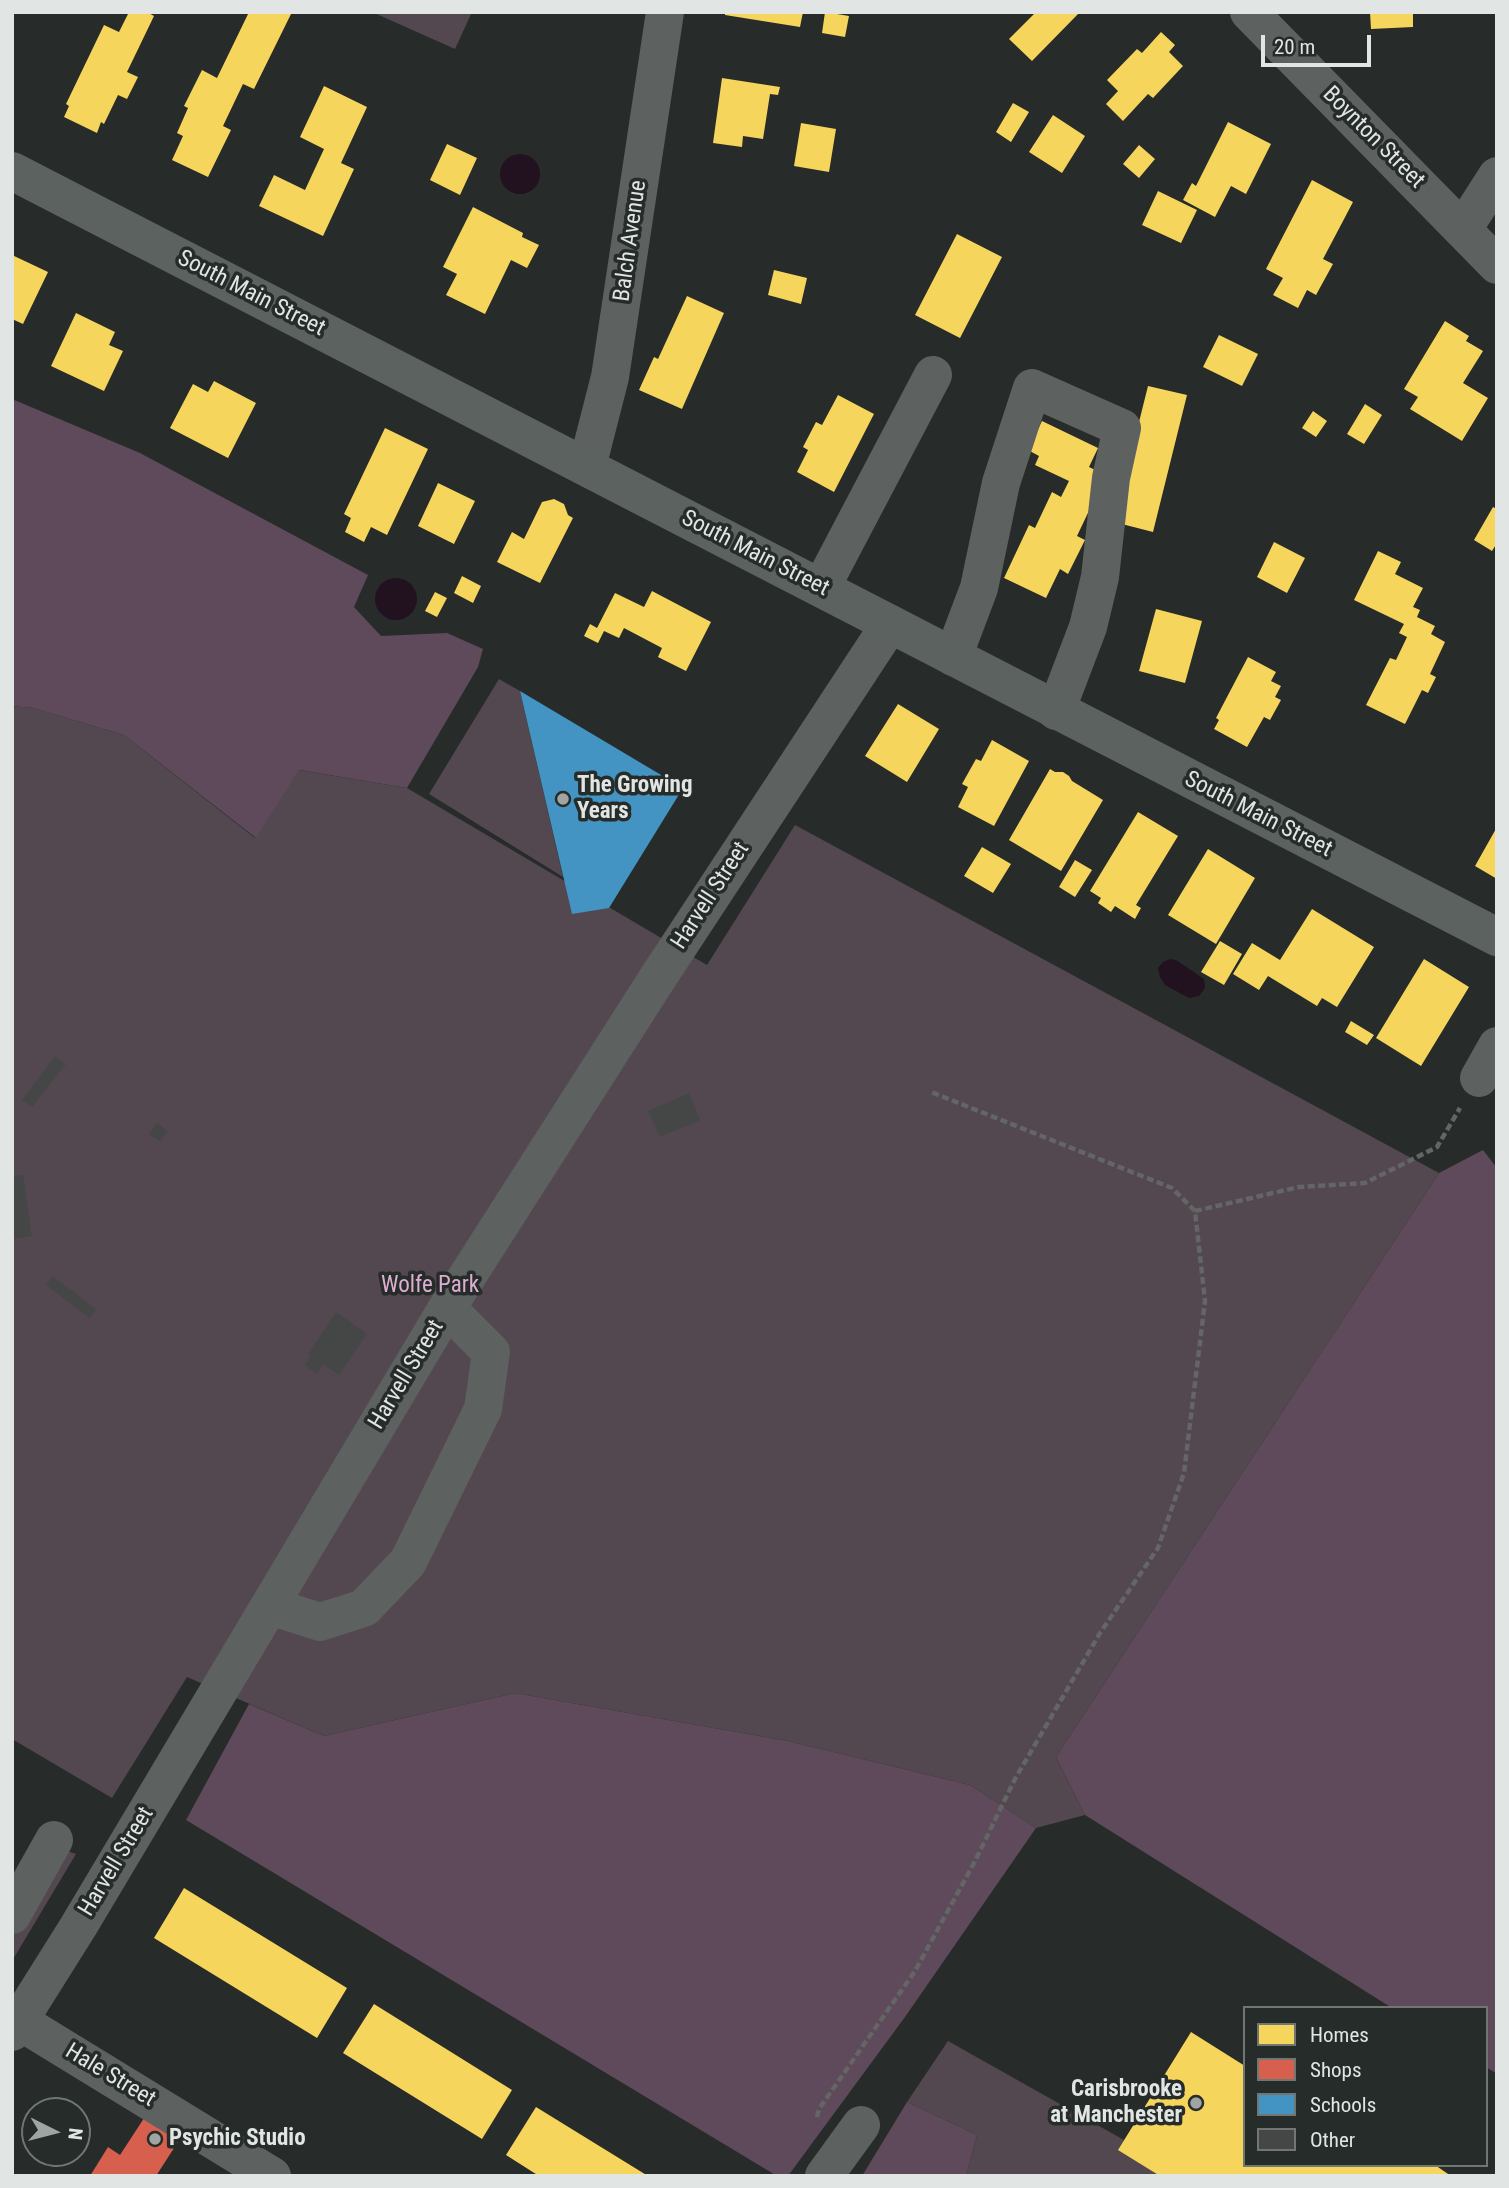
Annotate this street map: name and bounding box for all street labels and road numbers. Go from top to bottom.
street label: Boynton Street [1316,81,1430,195]
street label: Balch Avenue [609,179,653,303]
street label: South Main Street [173,245,329,343]
street label: South Main Street [677,505,833,603]
street label: South Main Street [1180,766,1336,864]
street label: Harvell Street [666,837,756,955]
street label: Harvell Street [364,1315,450,1435]
street label: Harvell Street [74,1802,160,1922]
street label: Hale Street [60,2038,160,2114]

